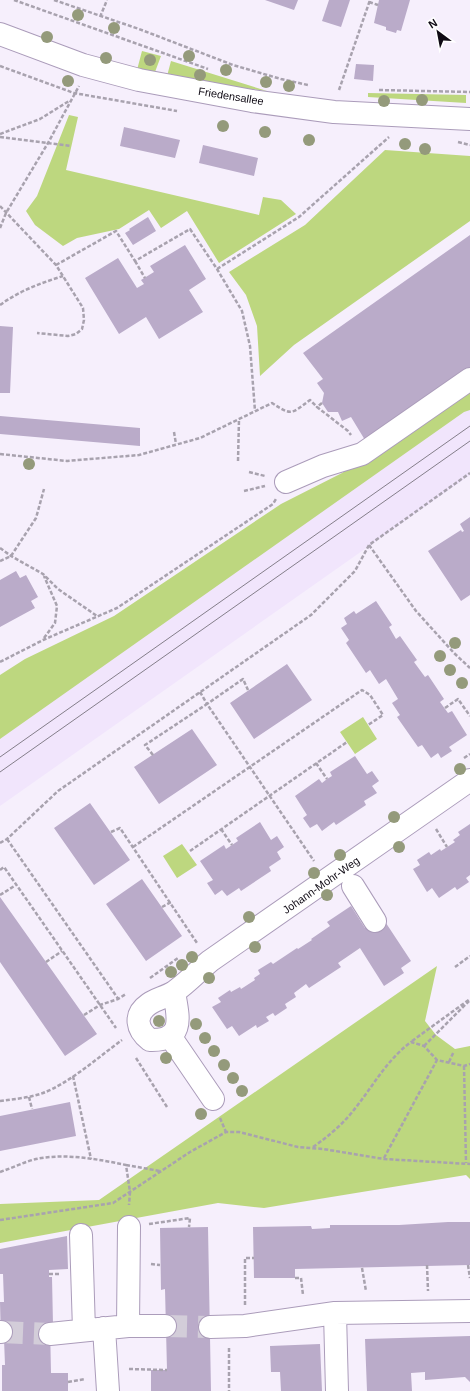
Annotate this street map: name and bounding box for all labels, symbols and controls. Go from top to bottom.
north arrow [418,12,458,52]
text: N [426,16,439,31]
street label: Friedensallee [197,85,265,107]
street label: Johann-Mohr-Weg [280,854,362,916]

